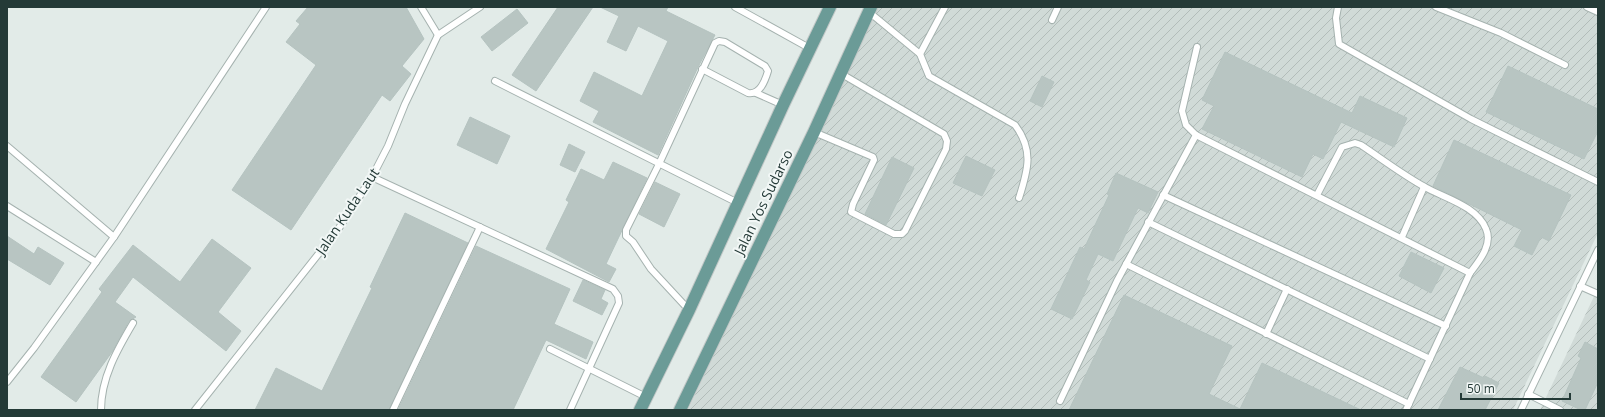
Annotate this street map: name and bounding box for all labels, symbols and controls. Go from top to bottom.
street label: Jalan Yos Sudarso [728,146,797,260]
street label: Jalan Kuda Laut [310,164,383,260]
scale bar [1461,375,1570,401]
text: 50 m [1467,380,1495,397]

